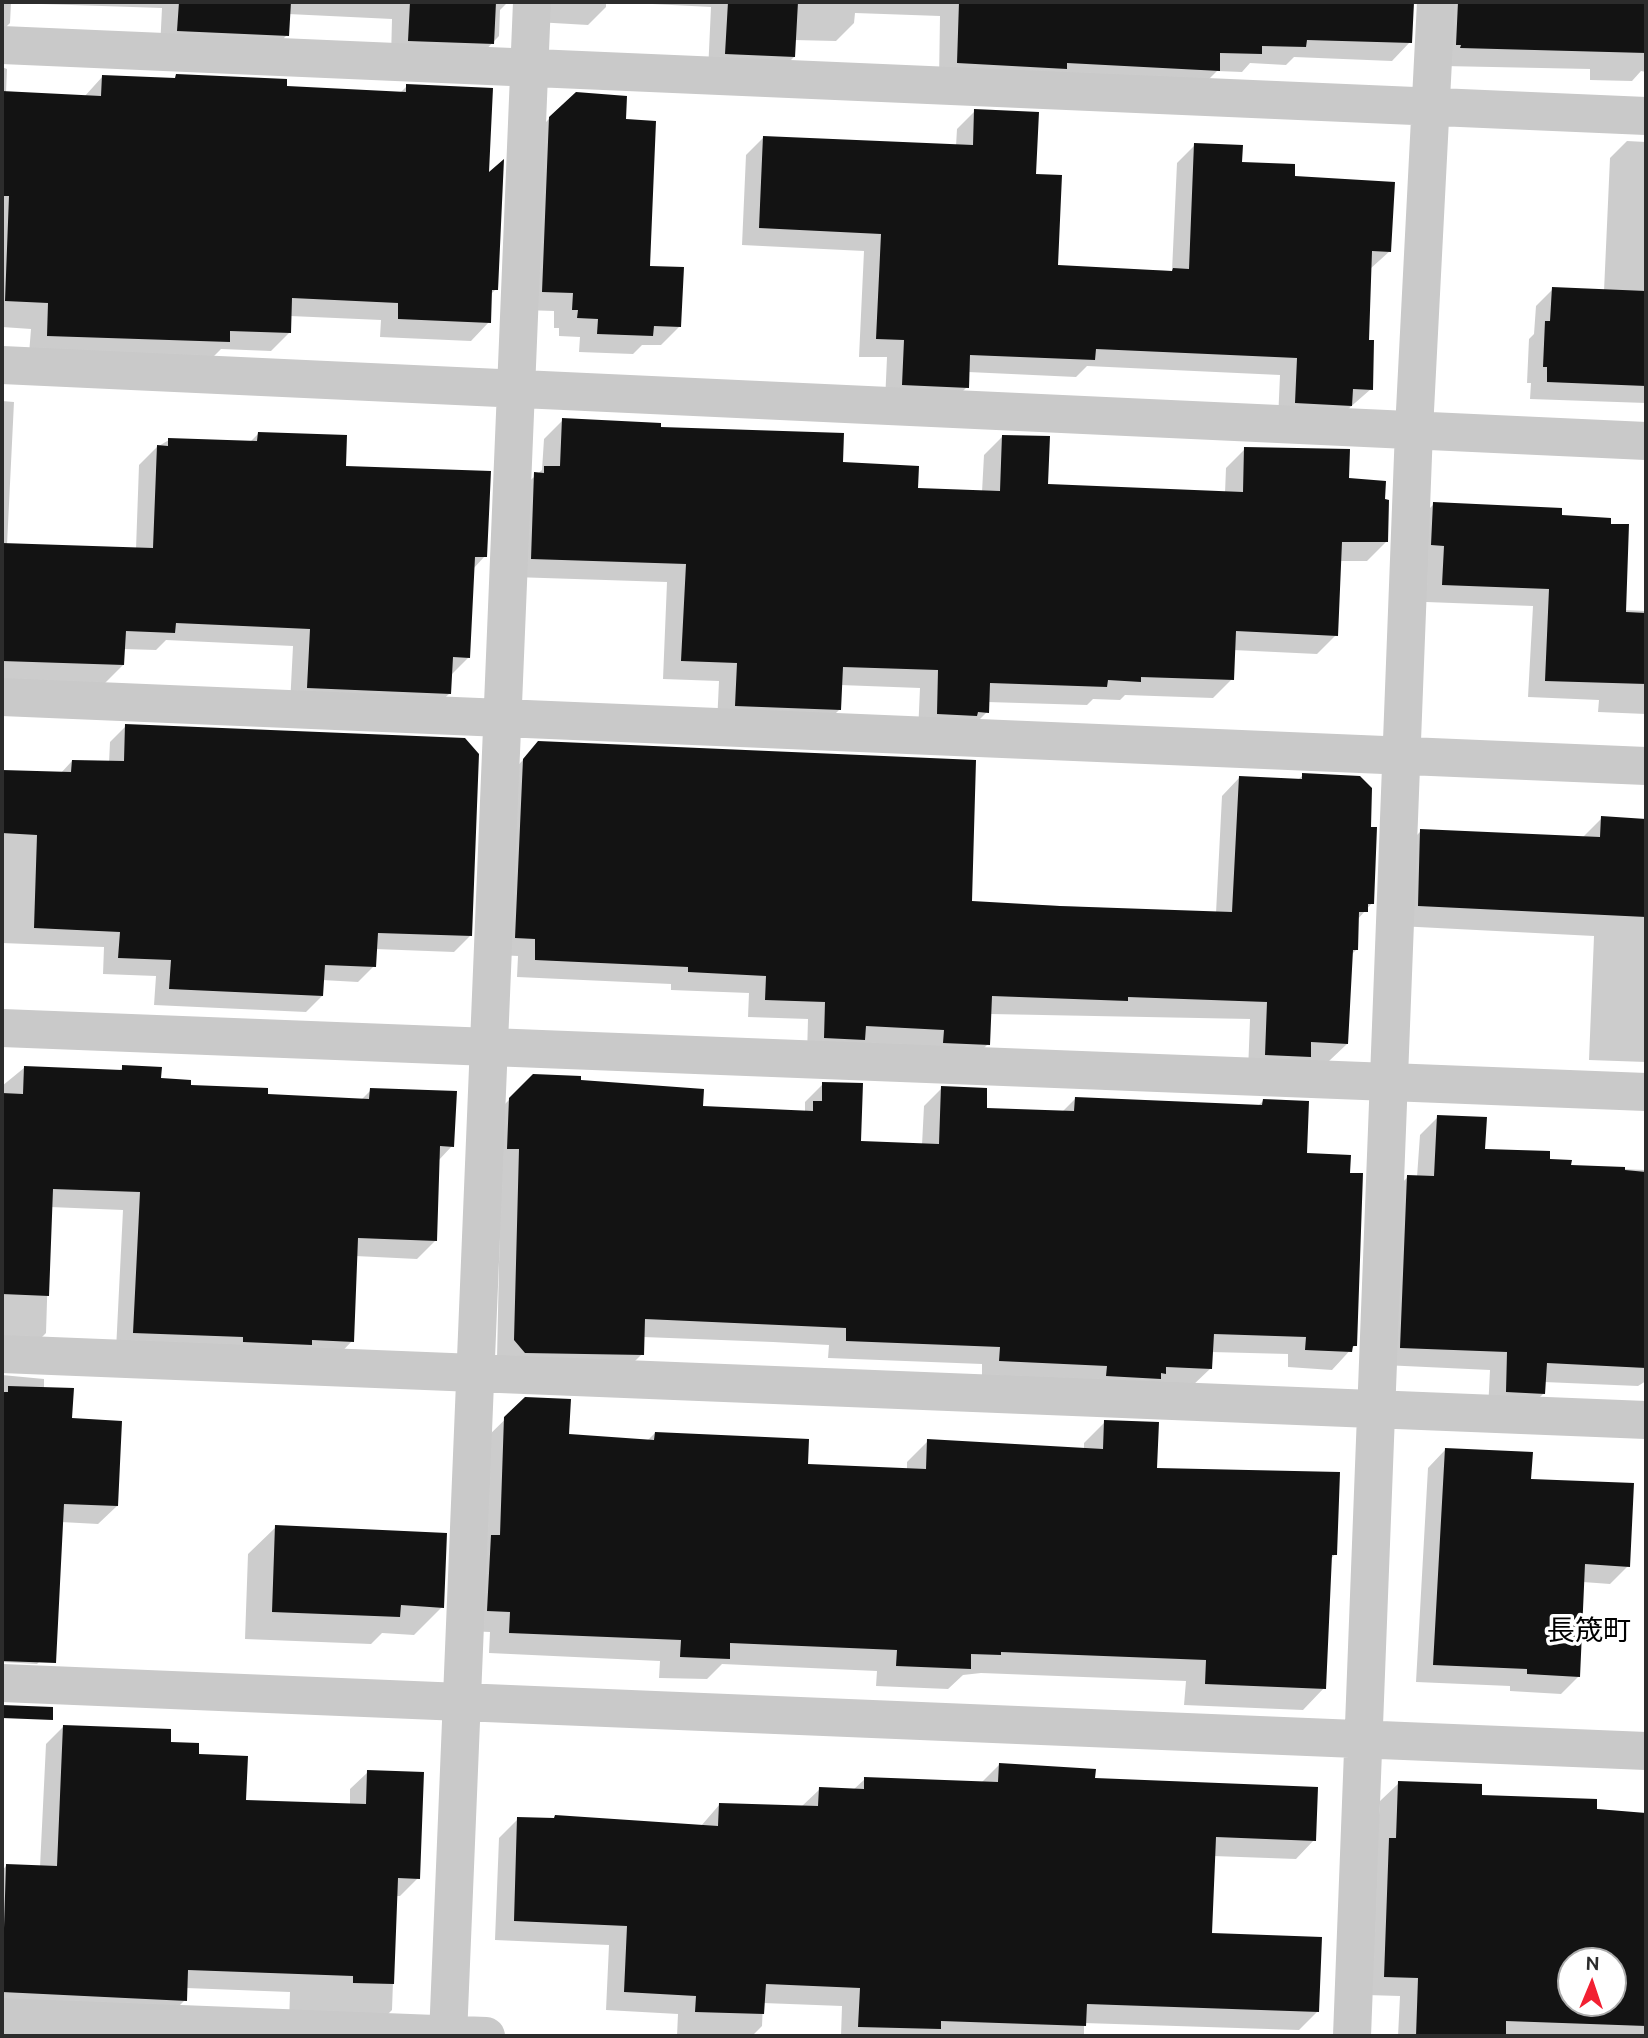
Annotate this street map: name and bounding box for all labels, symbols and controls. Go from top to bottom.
district label: 長筬町 [1547,1614,1631,1648]
north arrow [1557,1947,1627,2017]
text: N [1585,1952,1600,1974]

